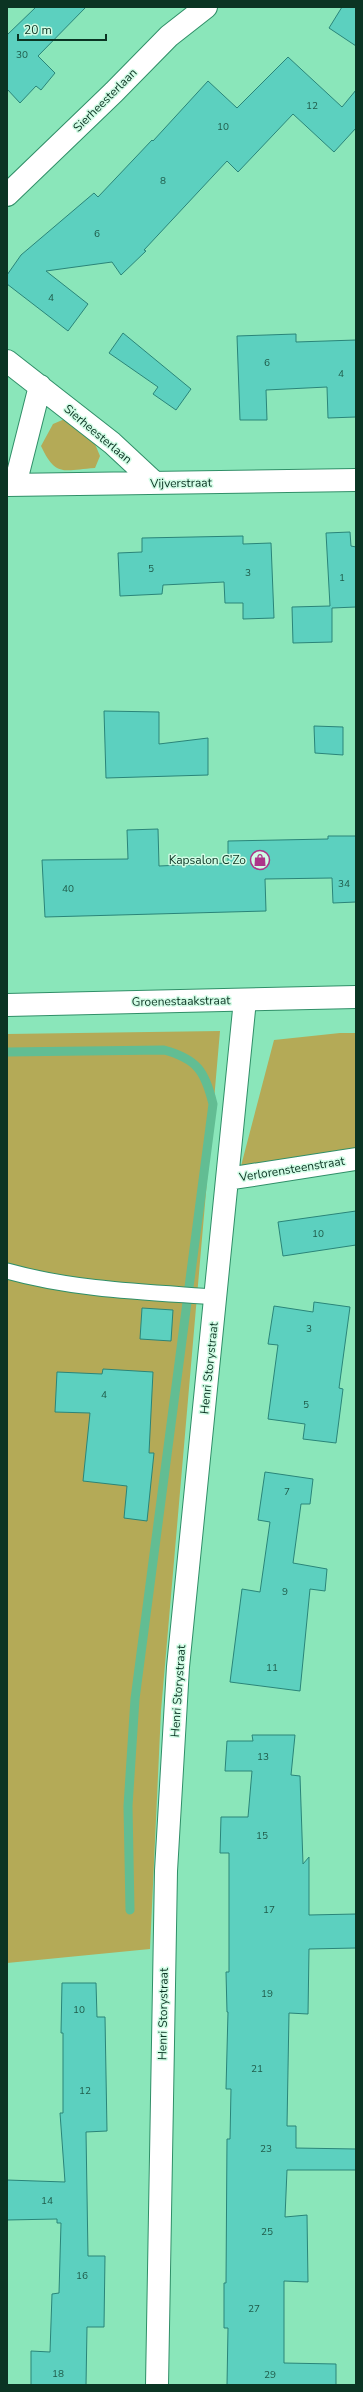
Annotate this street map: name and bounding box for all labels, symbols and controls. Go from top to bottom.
scale bar [18,16,106,42]
text: 20 m [24,22,52,38]
house number: 30 [16,48,28,62]
street label: Sierheesterlaan [70,65,140,135]
house number: 12 [306,99,318,113]
house number: 10 [217,120,229,134]
house number: 8 [160,174,166,188]
house number: 6 [94,227,100,241]
house number: 4 [48,291,54,305]
house number: 6 [264,356,270,370]
house number: 4 [338,367,344,381]
street label: Sierheesterlaan [61,401,135,467]
street label: Vijverstraat [149,474,213,492]
house number: 5 [148,562,154,576]
house number: 3 [245,566,251,580]
house number: 1 [339,571,345,585]
shop icon: Kapsalon C'Zo [249,849,271,871]
place label: Kapsalon C'Zo [169,852,246,868]
house number: 34 [338,877,350,891]
house number: 40 [62,882,74,896]
street label: Groenestaakstraat [131,992,231,1010]
street label: Verlorensteenstraat [237,1153,347,1185]
house number: 10 [312,1227,324,1241]
street label: Henri Storystraat [196,1320,222,1415]
house number: 3 [306,1322,312,1336]
house number: 4 [101,1388,107,1402]
house number: 5 [303,1398,309,1412]
house number: 7 [284,1485,290,1499]
house number: 9 [282,1585,288,1599]
street label: Henri Storystraat [167,1644,189,1738]
house number: 11 [266,1661,278,1675]
house number: 13 [257,1750,269,1764]
house number: 15 [256,1829,268,1843]
house number: 17 [263,1903,275,1917]
street label: Henri Storystraat [154,1967,172,2060]
house number: 19 [261,1987,273,2001]
house number: 10 [73,2003,85,2017]
house number: 21 [251,2062,263,2076]
house number: 12 [79,2084,91,2098]
house number: 23 [260,2142,272,2156]
house number: 14 [41,2194,53,2208]
house number: 25 [261,2225,273,2239]
house number: 16 [76,2269,88,2283]
house number: 27 [248,2302,260,2316]
house number: 18 [52,2367,64,2381]
house number: 29 [264,2368,276,2382]

